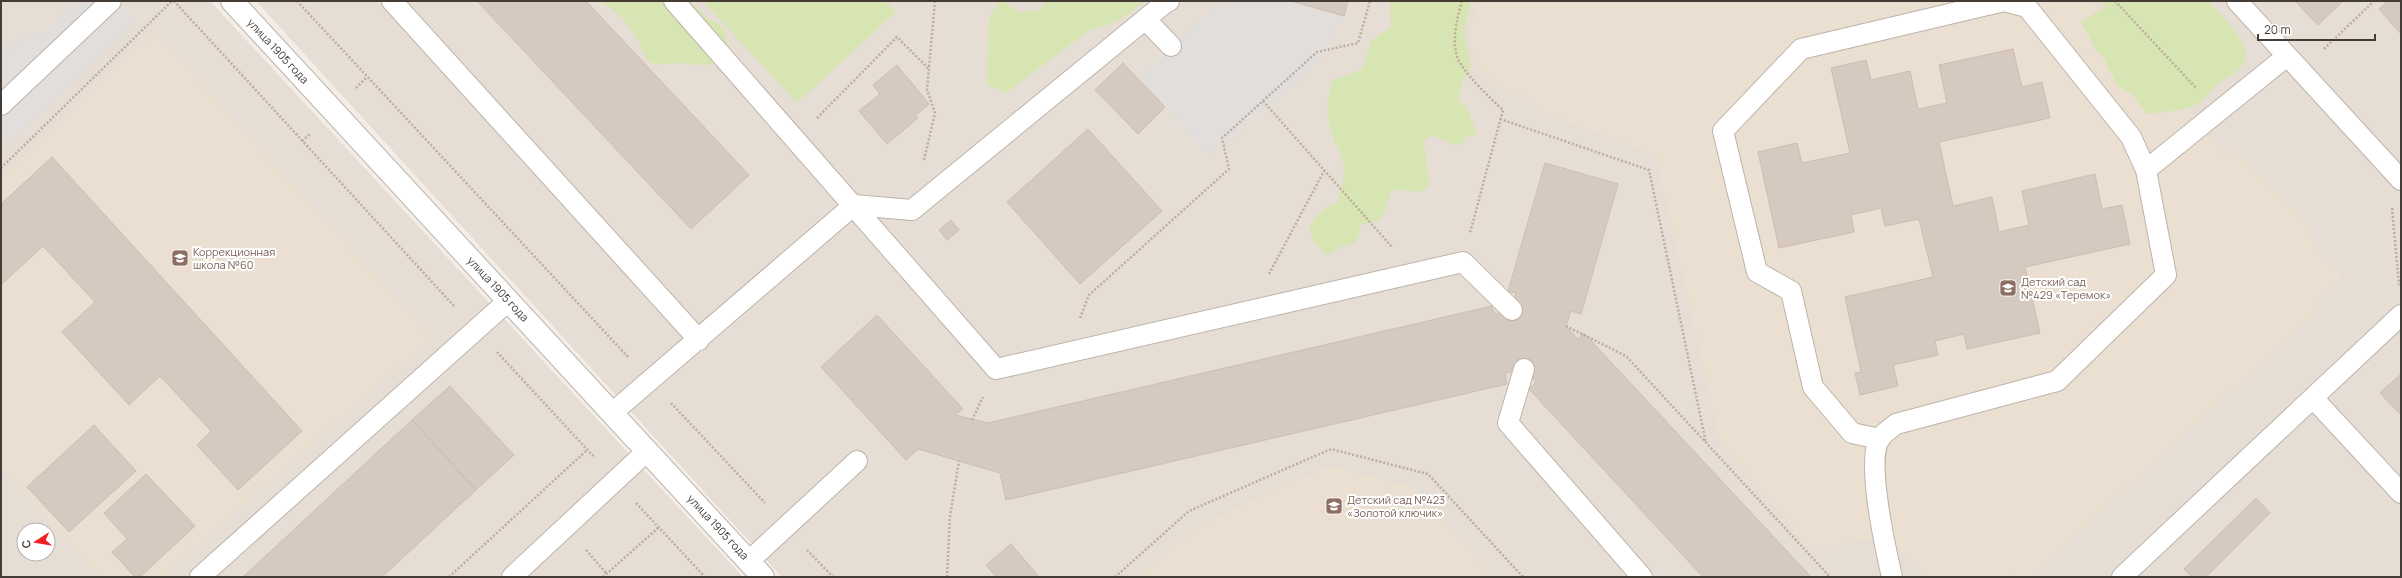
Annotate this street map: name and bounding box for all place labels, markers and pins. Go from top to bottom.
place label: Коррекционная школа №60 [193,244,275,272]
school or university icon: Коррекционная школа №60 [170,248,190,268]
place label: Детский сад №429 «Теремок» [2021,274,2111,302]
school or university icon: Детский сад №429 «Теремок» [1998,278,2018,298]
place label: Детский сад №423 «Золотой ключик» [1347,492,1445,520]
school or university icon: Детский сад №423 «Золотой ключик» [1324,496,1344,516]

